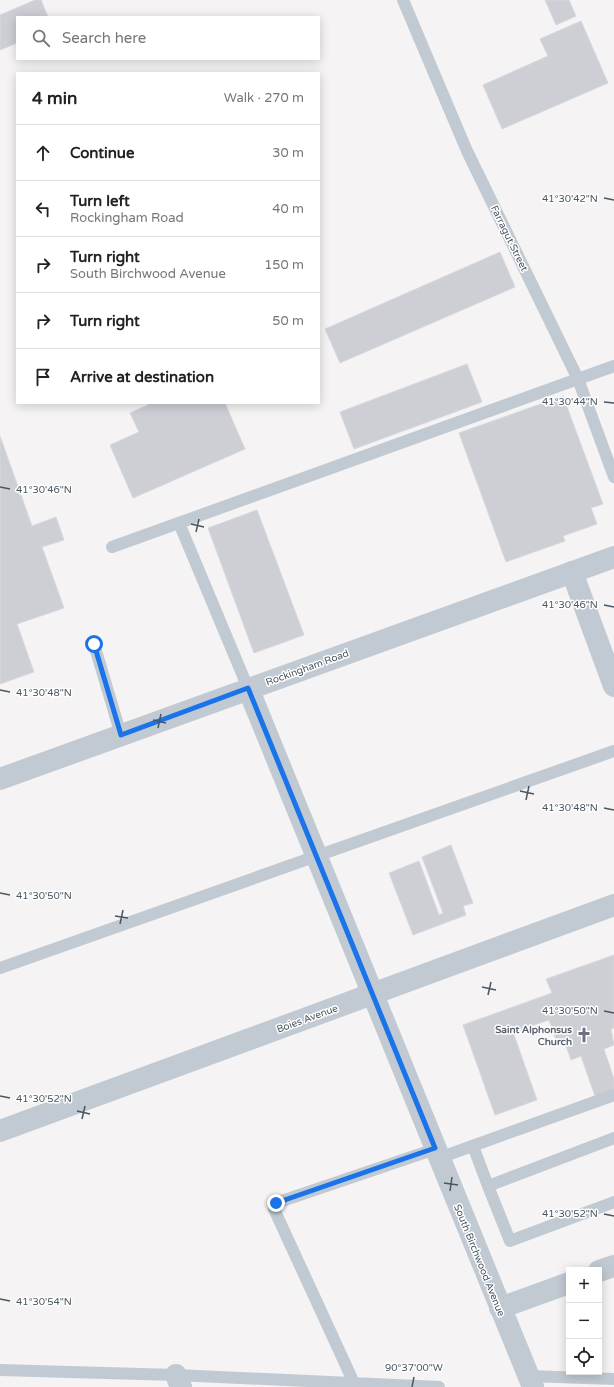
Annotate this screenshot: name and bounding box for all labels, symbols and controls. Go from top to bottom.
search box [16,16,320,60]
icon: search [30,27,52,49]
text: Search here [62,29,146,47]
text: 4 min [32,88,77,109]
text: Walk · 270 m [224,90,304,106]
icon: ahead [32,142,54,164]
text: Continue [70,144,134,162]
text: 30 m [272,145,304,161]
text: Turn left [70,192,130,210]
text: 41°30'42"N [542,193,598,205]
icon: left [32,198,54,220]
text: 40 m [272,201,304,217]
street label: Farragut Street [488,204,530,273]
text: Rockingham Road [70,210,184,226]
text: Turn right [70,248,140,266]
icon: right [32,254,54,276]
text: 150 m [264,257,304,273]
text: South Birchwood Avenue [70,266,226,282]
icon: right [32,310,54,332]
text: Turn right [70,312,140,330]
text: 50 m [272,313,304,329]
icon: arrive [32,366,54,388]
text: Arrive at destination [70,368,214,386]
text: 41°30'44"N [542,396,598,408]
text: 41°30'46"N [16,484,72,496]
text: 41°30'46"N [542,599,598,611]
route start [85,635,103,653]
street label: Rockingham Road [264,647,351,689]
text: 41°30'48"N [16,687,72,699]
text: 41°30'48"N [542,802,598,814]
text: 41°30'50"N [16,890,72,902]
street label: Boies Avenue [275,1002,340,1036]
text: 41°30'50"N [542,1005,598,1017]
place label: Saint Alphonsus Church [495,1024,572,1048]
church icon: Saint Alphonsus Church [575,1026,593,1044]
text: 41°30'52"N [16,1093,72,1105]
route end [267,1194,285,1212]
street label: South Birchwood Avenue [451,1203,507,1319]
text: 41°30'52"N [542,1208,598,1220]
map controls [566,1267,602,1375]
button: + [566,1267,602,1303]
text: 41°30'54"N [16,1296,72,1308]
button: − [566,1303,602,1339]
button: locate [566,1339,602,1375]
text: 90°37'00"W [385,1362,443,1374]

